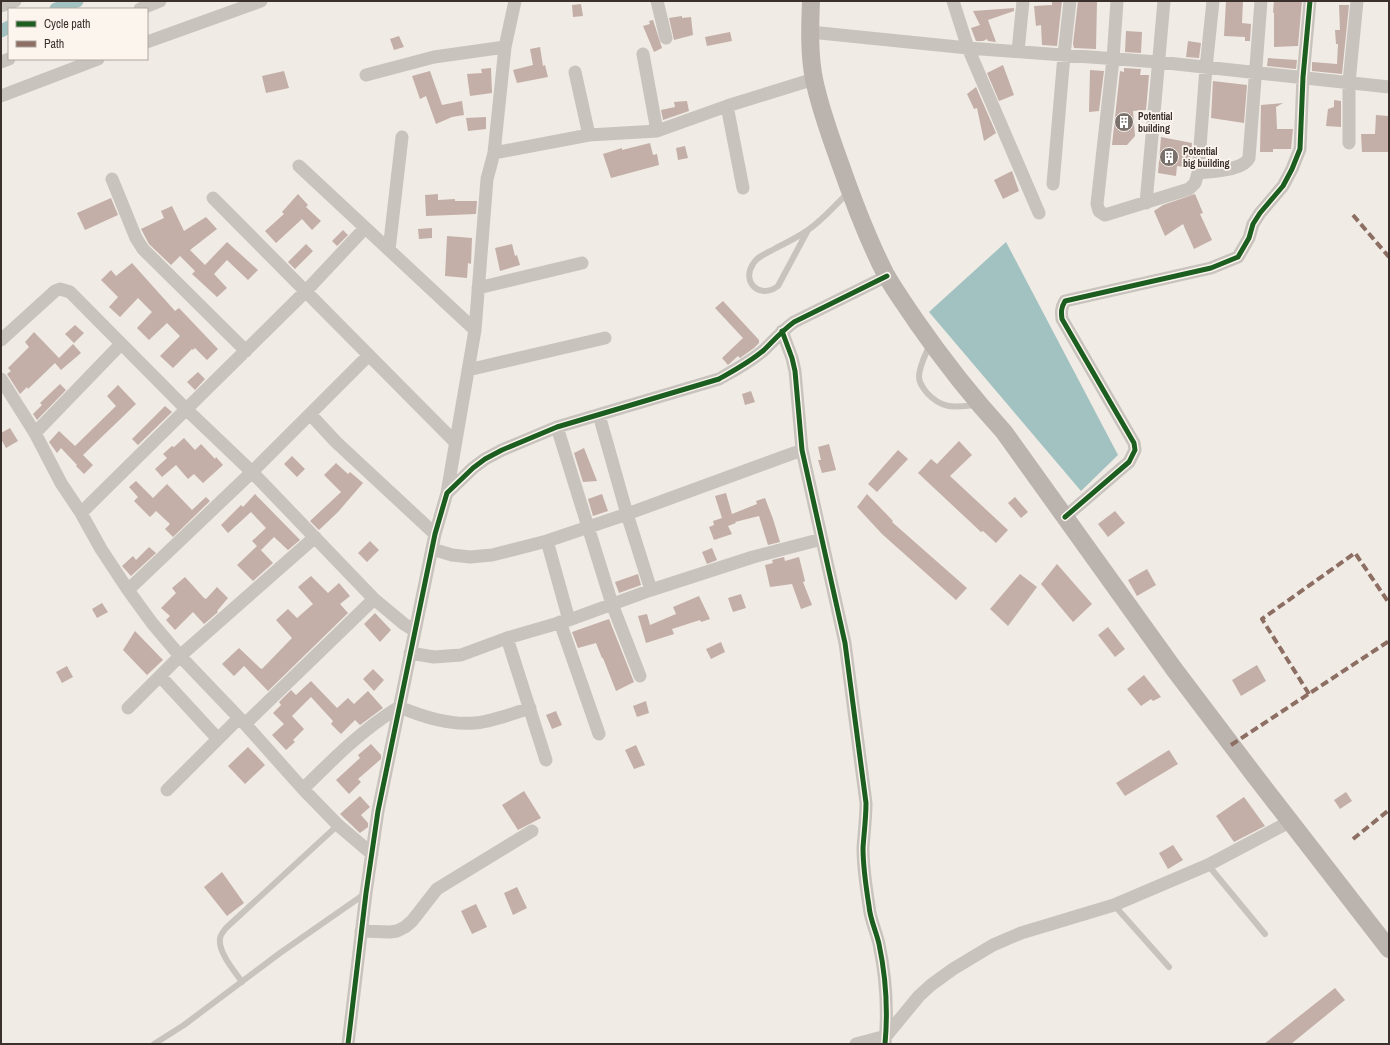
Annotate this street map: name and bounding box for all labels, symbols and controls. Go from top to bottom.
legend [8,8,148,60]
text: Cycle path [44,16,91,32]
text: Path [44,36,64,52]
place label: Potential building [1138,110,1173,135]
building icon: Potential building [1113,111,1135,133]
place label: Potential big building [1183,145,1229,170]
building icon: Potential big building [1158,146,1180,168]

